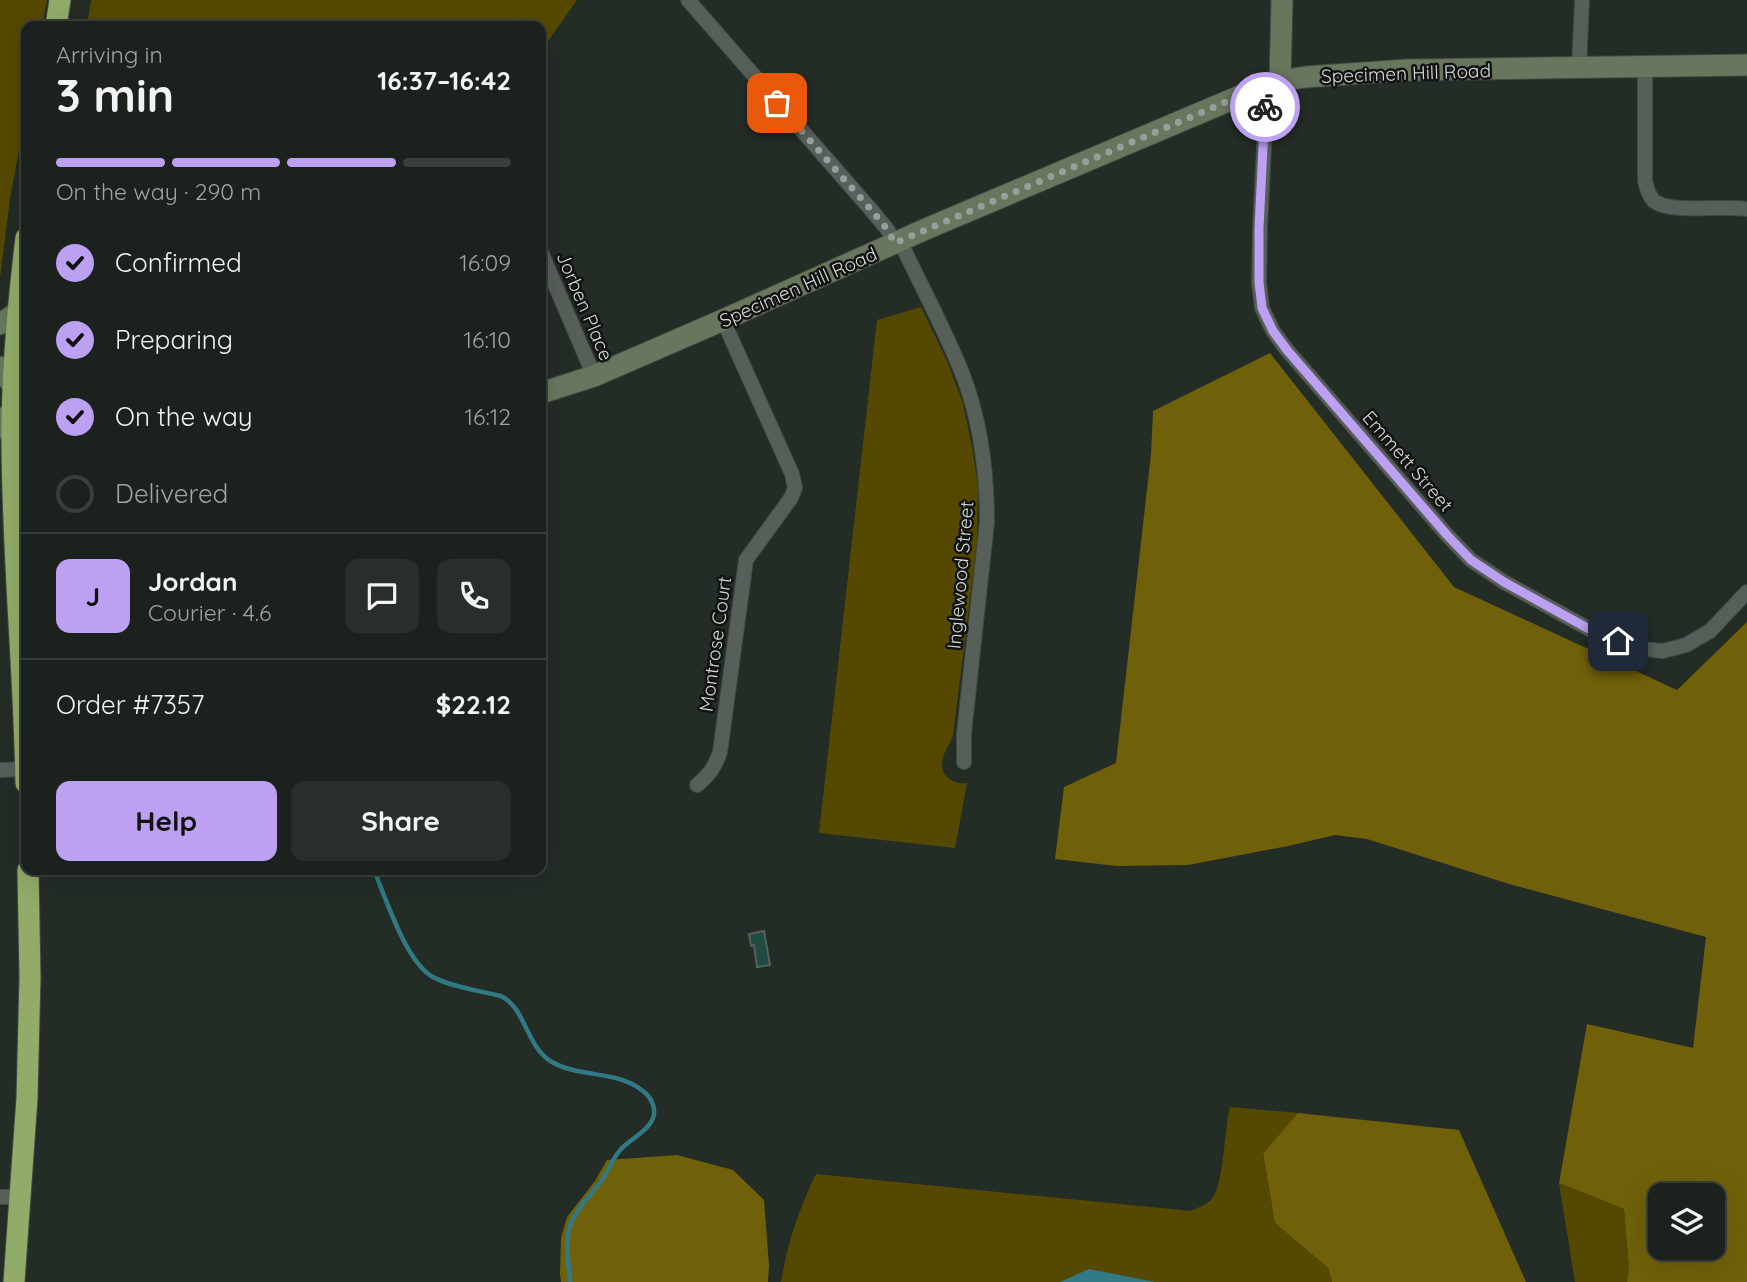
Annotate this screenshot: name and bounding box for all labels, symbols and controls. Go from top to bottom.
text: Arriving in [56,40,163,69]
street label: Specimen Hill Road [1321,58,1491,88]
text: 16:37–16:42 [377,64,511,97]
text: 3 min [56,66,174,124]
courier [1230,72,1300,142]
pin [747,73,807,133]
icon: bag [758,84,796,122]
icon: bike [1246,88,1284,126]
text: On the way · 290 m [56,177,261,206]
street label: Specimen Hill Road [716,241,880,333]
icon: check [56,244,94,282]
text: Confirmed [115,246,242,279]
text: 16:09 [459,248,511,277]
street label: Jorben Place [551,248,619,364]
icon: check [56,321,94,359]
text: Preparing [115,323,233,356]
text: 16:10 [464,325,511,354]
icon: check [56,398,94,436]
text: On the way [115,400,253,433]
text: 16:12 [465,402,511,431]
street label: Emmett Street [1358,406,1458,516]
text: Delivered [115,477,228,510]
street label: Inglewood Street [942,500,978,650]
button: chat [345,559,419,633]
button: phone [437,559,511,633]
text: Jordan [148,565,237,598]
street label: Montrose Court [694,575,736,713]
text: J [86,580,100,613]
text: Courier · 4.6 [148,598,271,627]
pin [1588,611,1648,671]
icon: home [1599,622,1637,660]
text: Order #7357 [56,688,204,721]
text: $22.12 [436,688,511,721]
button: Help [56,781,277,861]
button: Share [291,781,511,861]
map controls [1648,1183,1725,1260]
button: layers [1648,1183,1725,1260]

